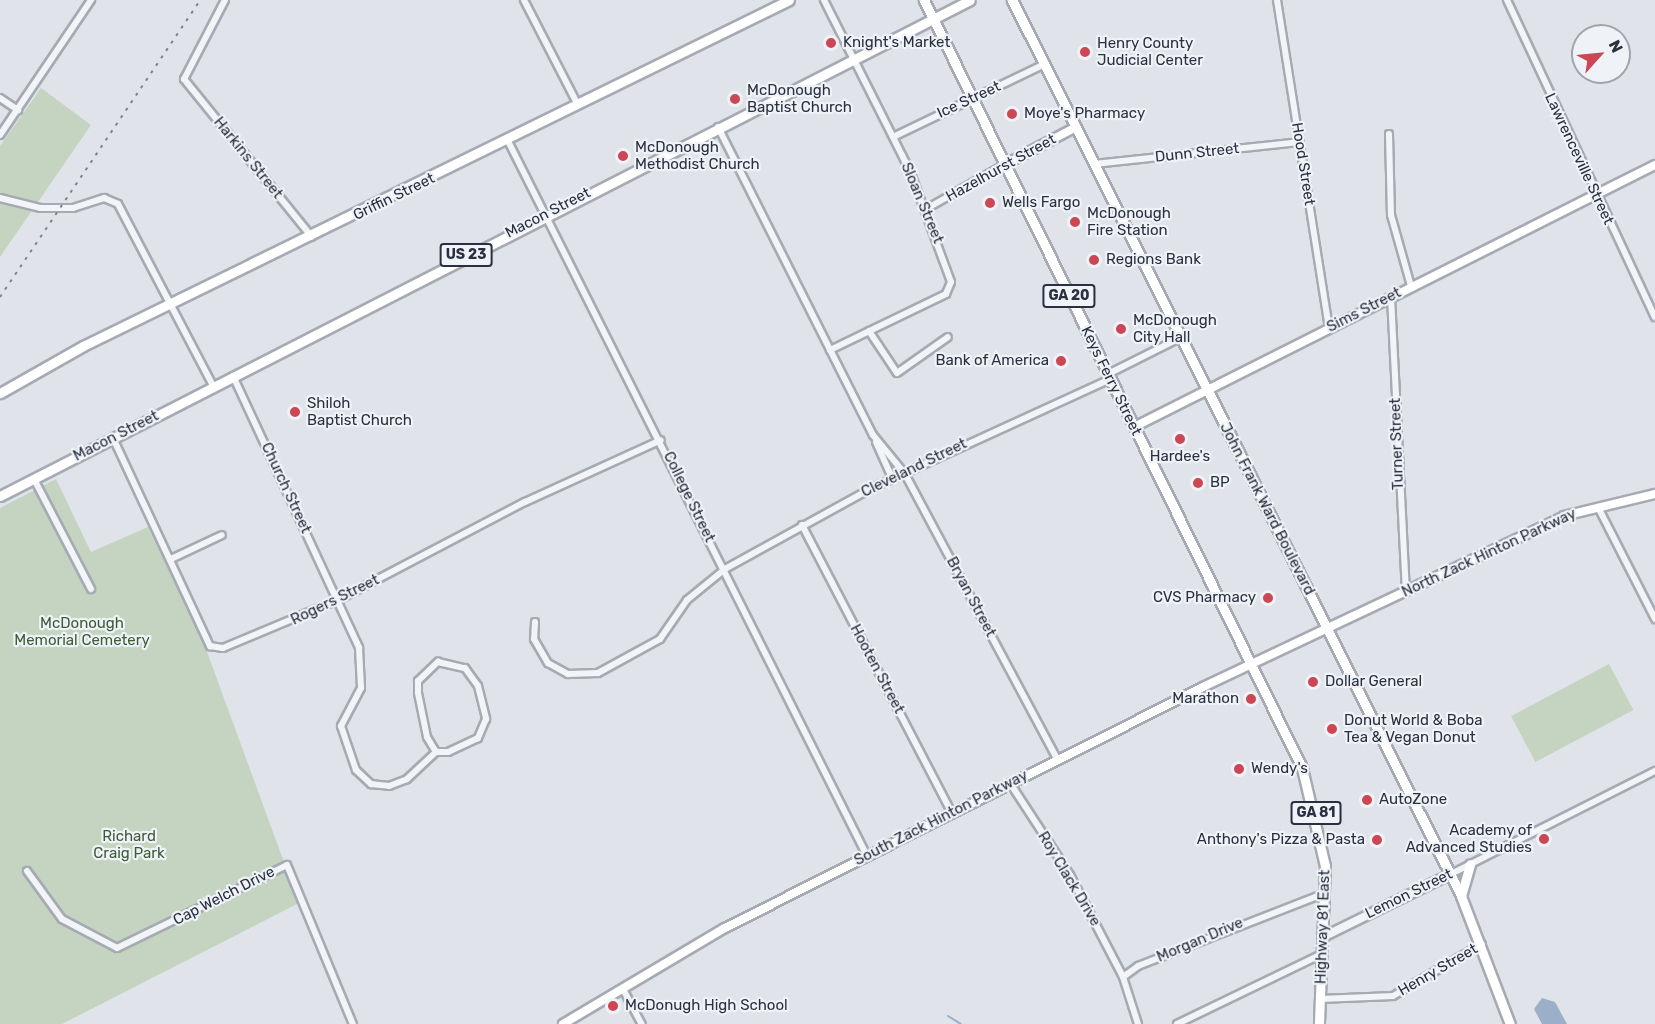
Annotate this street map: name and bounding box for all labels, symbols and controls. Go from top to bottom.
north arrow [1571,24,1631,84]
place label: Knight's Market [843,34,950,52]
place label: Henry County Judicial Center [1097,34,1203,69]
marker: Knight's Market [824,36,838,50]
text: N [1605,37,1627,56]
marker: Henry County Judicial Center [1078,45,1092,59]
street label: Ice Street [934,78,1004,122]
place label: McDonough Baptist Church [747,81,852,116]
street label: Lawrenceville Street [1541,90,1617,228]
marker: McDonough Baptist Church [728,92,742,106]
place label: Moye's Pharmacy [1024,105,1145,123]
marker: Moye's Pharmacy [1005,107,1019,121]
street label: Harkins Street [210,114,286,202]
street label: Hood Street [1288,121,1318,207]
street label: Hazelhurst Street [943,130,1059,206]
place label: McDonough Methodist Church [635,138,760,173]
street label: Dunn Street [1154,140,1240,166]
marker: McDonough Methodist Church [616,149,630,163]
street label: Sloan Street [897,160,947,246]
street label: Griffin Street [350,170,438,224]
street label: Macon Street [502,184,594,242]
place label: Wells Fargo [1002,194,1080,212]
marker: Wells Fargo [983,196,997,210]
place label: McDonough Fire Station [1087,204,1171,239]
marker: McDonough Fire Station [1068,215,1082,229]
road number: US 23 [439,244,493,266]
place label: Regions Bank [1106,251,1201,269]
marker: Regions Bank [1087,253,1101,267]
street label: Sims Street [1324,284,1404,336]
road number: GA 20 [1042,285,1096,307]
place label: McDonough City Hall [1133,311,1217,346]
marker: McDonough City Hall [1114,322,1128,336]
street label: Keys Ferry Street [1077,323,1145,439]
place label: Bank of America [935,352,1049,370]
marker: Bank of America [1054,354,1068,368]
place label: Shiloh Baptist Church [307,394,412,429]
street label: Turner Street [1386,397,1408,491]
marker: Shiloh Baptist Church [288,405,302,419]
street label: Macon Street [70,407,162,465]
street label: John Frank Ward Boulevard [1216,420,1318,598]
marker: Hardee's [1173,432,1187,446]
street label: Cleveland Street [858,435,970,501]
street label: Church Street [257,440,315,536]
place label: Hardee's [1150,448,1210,466]
street label: College Street [659,449,719,545]
place label: BP [1210,474,1230,492]
marker: BP [1191,476,1205,490]
street label: North Zack Hinton Parkway [1399,505,1579,601]
street label: Bryan Street [942,554,1000,640]
street label: Rogers Street [288,571,382,629]
place label: CVS Pharmacy [1153,589,1256,607]
marker: CVS Pharmacy [1261,591,1275,605]
park label: McDonough Memorial Cemetery [14,614,150,649]
street label: Hooten Street [846,621,908,717]
place label: Dollar General [1325,673,1422,691]
marker: Dollar General [1306,675,1320,689]
place label: Marathon [1172,690,1239,708]
marker: Marathon [1244,692,1258,706]
place label: Donut World & Boba Tea & Vegan Donut [1344,711,1483,746]
marker: Donut World & Boba Tea & Vegan Donut [1325,722,1339,736]
place label: Wendy's [1251,760,1308,778]
marker: Wendy's [1232,762,1246,776]
street label: South Zack Hinton Parkway [851,766,1031,870]
place label: AutoZone [1379,791,1447,809]
marker: AutoZone [1360,793,1374,807]
road number: GA 81 [1289,802,1343,824]
place label: Academy of Advanced Studies [1406,821,1532,856]
park label: Richard Craig Park [93,827,165,862]
street label: Roy Clack Drive [1034,828,1104,930]
place label: Anthony's Pizza & Pasta [1197,831,1365,849]
marker: Academy of Advanced Studies [1537,832,1551,846]
marker: Anthony's Pizza & Pasta [1370,833,1384,847]
street label: Cap Welch Drive [170,863,278,929]
street label: Lemon Street [1362,865,1456,923]
street label: Highway 81 East [1312,869,1334,985]
street label: Morgan Drive [1154,914,1246,966]
street label: Henry Street [1395,940,1481,1000]
place label: McDonugh High School [625,997,788,1015]
marker: McDonugh High School [606,999,620,1013]

